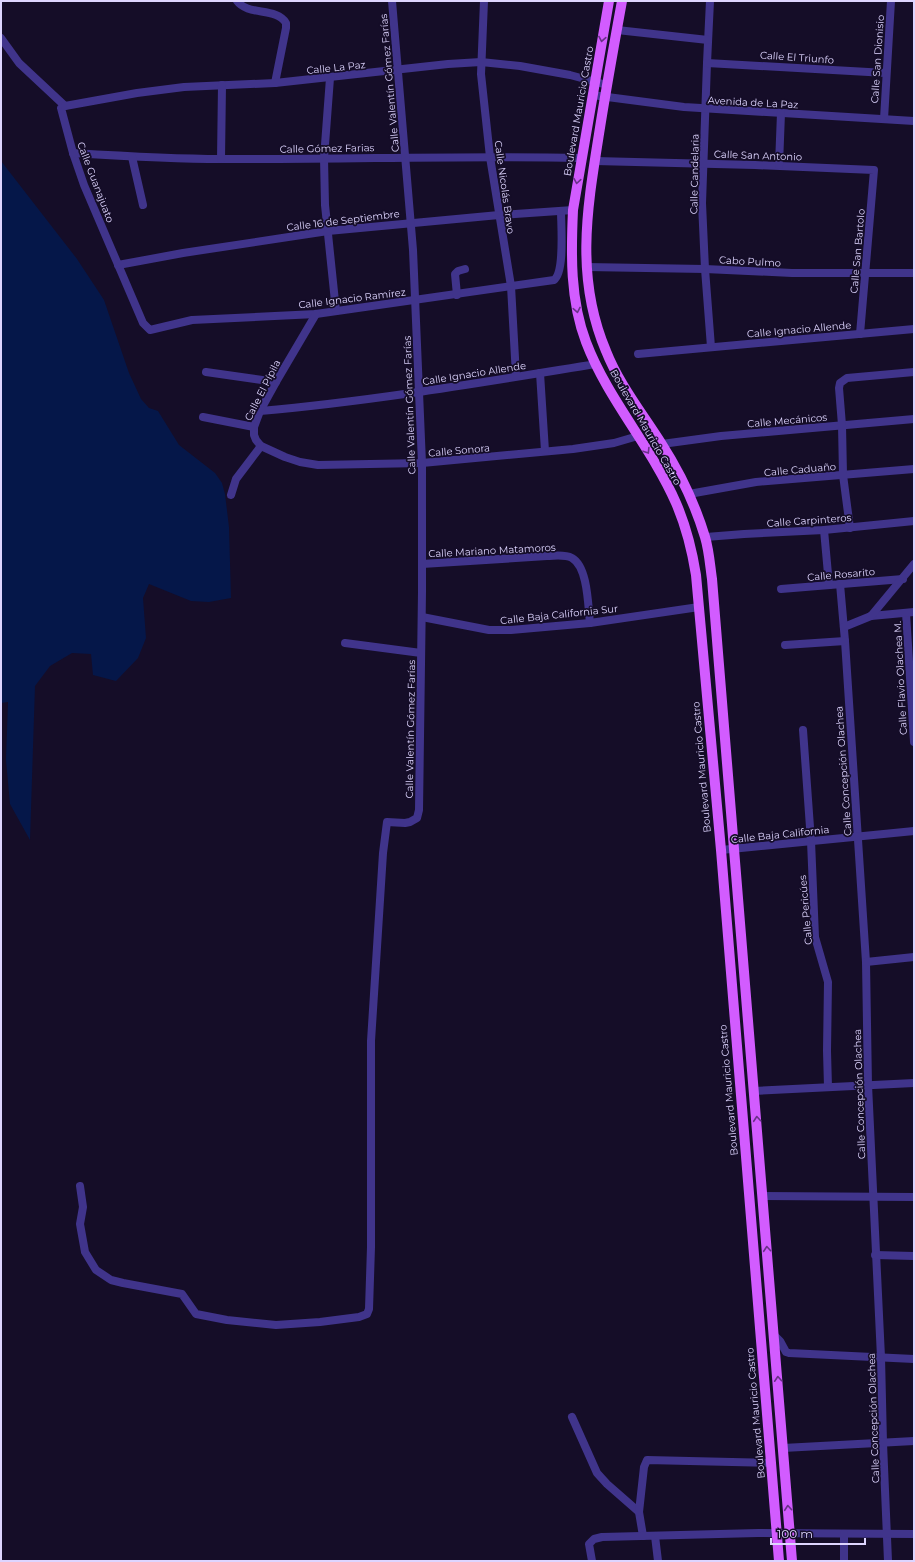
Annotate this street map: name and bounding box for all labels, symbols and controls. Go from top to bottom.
street label: Calle Valentín Gómez Farías [377,13,402,153]
street label: Calle San Dionisio [868,14,887,104]
one-way arrow [599,36,607,43]
street label: Boulevard Mauricio Castro [561,45,596,177]
street label: Calle El Triunfo [759,48,834,67]
street label: Calle La Paz [306,58,366,77]
street label: Avenida de La Paz [707,94,799,111]
street label: Calle Candelaria [687,134,702,214]
street label: Calle Guanajuato [74,140,117,224]
street label: Calle Nicolás Bravo [492,140,517,235]
street label: Calle Gómez Farias [280,141,375,156]
street label: Calle San Antonio [714,147,802,164]
one-way arrow [573,178,582,184]
street label: Calle 16 de Septiembre [286,207,400,234]
street label: Calle San Bartolo [847,208,868,294]
street label: Cabo Pulmo [719,253,781,270]
street label: Calle Ignacio Ramírez [298,285,406,312]
one-way arrow [572,307,581,314]
street label: Calle Ignacio Allende [746,318,852,341]
street label: Calle Valentín Gómez Farías [401,335,418,474]
street label: Calle El Pípila [241,357,283,423]
street label: Calle Ignacio Allende [421,359,527,388]
street label: Boulevard Mauricio Castro [607,367,684,487]
street label: Calle Mecánicos [747,411,828,430]
street label: Calle Sonora [428,441,490,460]
one-way arrow [642,447,650,454]
street label: Calle Caduaño [763,460,837,479]
street label: Calle Carpinteros [766,511,852,530]
street label: Calle Mariano Matamoros [428,541,556,560]
street label: Calle Rosarito [807,565,875,584]
street label: Calle Baja California Sur [500,602,619,627]
street label: Calle Flavio Olachea M. [891,621,910,735]
street label: Calle Valentín Gómez Farías [403,659,418,798]
street label: Boulevard Mauricio Castro [689,701,714,833]
street label: Calle Concepción Olachea [832,706,855,836]
street label: Calle Baja California [730,823,830,846]
street label: Calle Pericúes [796,874,815,945]
street label: Boulevard Mauricio Castro [716,1024,741,1156]
street label: Calle Concepción Olachea [851,1029,868,1159]
one-way arrow [752,1116,761,1122]
one-way arrow [763,1246,772,1252]
street label: Boulevard Mauricio Castro [743,1347,768,1479]
street label: Calle Concepción Olachea [865,1353,882,1483]
one-way arrow [773,1376,782,1382]
one-way arrow [783,1505,792,1511]
scale bar [771,1520,865,1546]
text: 100 m [777,1526,813,1541]

